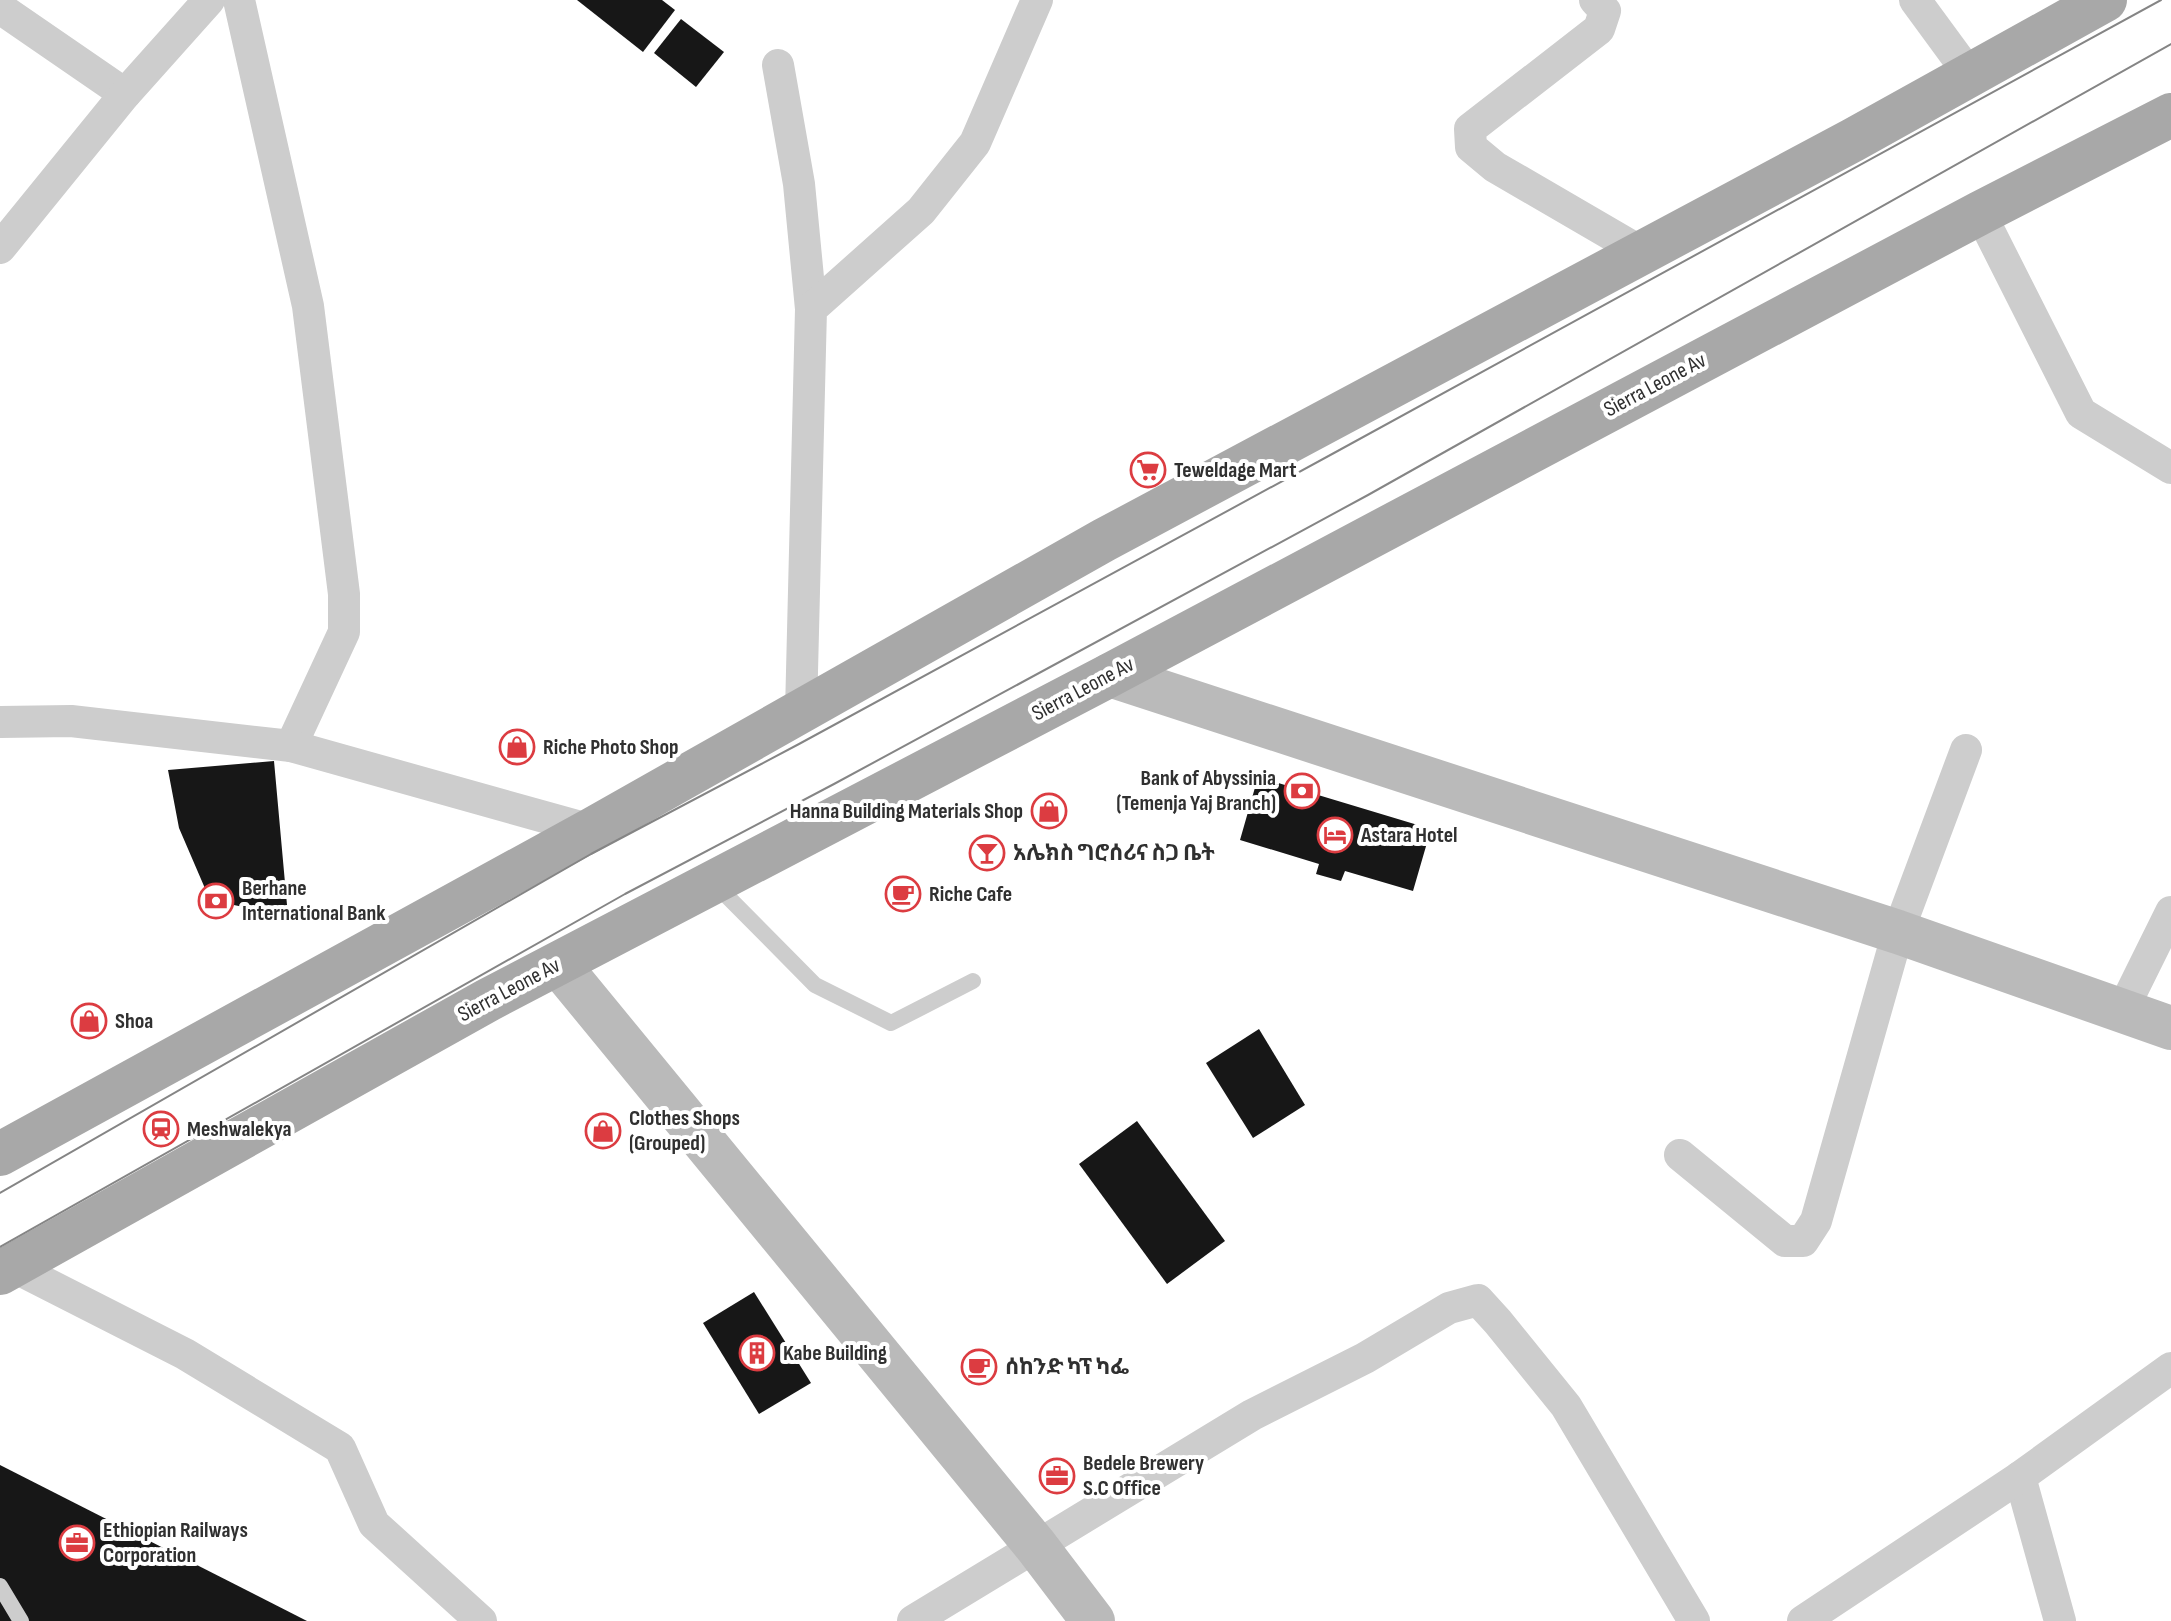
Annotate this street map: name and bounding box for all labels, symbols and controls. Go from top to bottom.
street label: Sierra Leone Av [1599,347,1711,423]
supermarket icon: Teweldage Mart [1129,451,1167,489]
place label: Teweldage Mart [1174,457,1296,484]
street label: Sierra Leone Av [1027,651,1139,727]
shop icon: Riche Photo Shop [498,728,536,766]
place label: Riche Photo Shop [543,734,679,761]
place label: Bank of Abyssinia (Temenja Yaj Branch) [1116,765,1276,817]
bank icon: Bank of Abyssinia (Temenja Yaj Branch) [1283,772,1321,810]
shop icon: Hanna Building Materials Shop [1030,792,1068,830]
place label: Hanna Building Materials Shop [790,798,1023,825]
hotel icon: Astara Hotel [1316,816,1354,854]
place label: Astara Hotel [1360,822,1458,849]
bar icon: አሌክስ ግሮሰሪና ስጋ ቤት [968,834,1006,872]
place label: አሌክስ ግሮሰሪና ስጋ ቤት [1013,840,1215,867]
place label: Berhane International Bank [242,875,386,927]
cafe icon: Riche Cafe [884,875,922,913]
place label: Riche Cafe [929,881,1012,908]
bank icon: Berhane International Bank [197,882,235,920]
street label: Sierra Leone Av [453,952,565,1028]
shop icon: Shoa [70,1002,108,1040]
place label: Shoa [115,1008,153,1035]
place label: Clothes Shops (Grouped) [629,1105,740,1157]
station icon: Meshwalekya [142,1110,180,1148]
shop icon: Clothes Shops (Grouped) [584,1112,622,1150]
place label: Meshwalekya [187,1116,292,1143]
building icon: Kabe Building [738,1334,776,1372]
place label: Kabe Building [783,1340,887,1367]
cafe icon: ሰከንድ ካፕ ካፌ [960,1348,998,1386]
place label: ሰከንድ ካፕ ካፌ [1005,1354,1129,1381]
place label: Bedele Brewery S.C Office [1083,1450,1204,1502]
office icon: Bedele Brewery S.C Office [1038,1457,1076,1495]
place label: Ethiopian Railways Corporation [103,1517,248,1569]
office icon: Ethiopian Railways Corporation [58,1524,96,1562]

